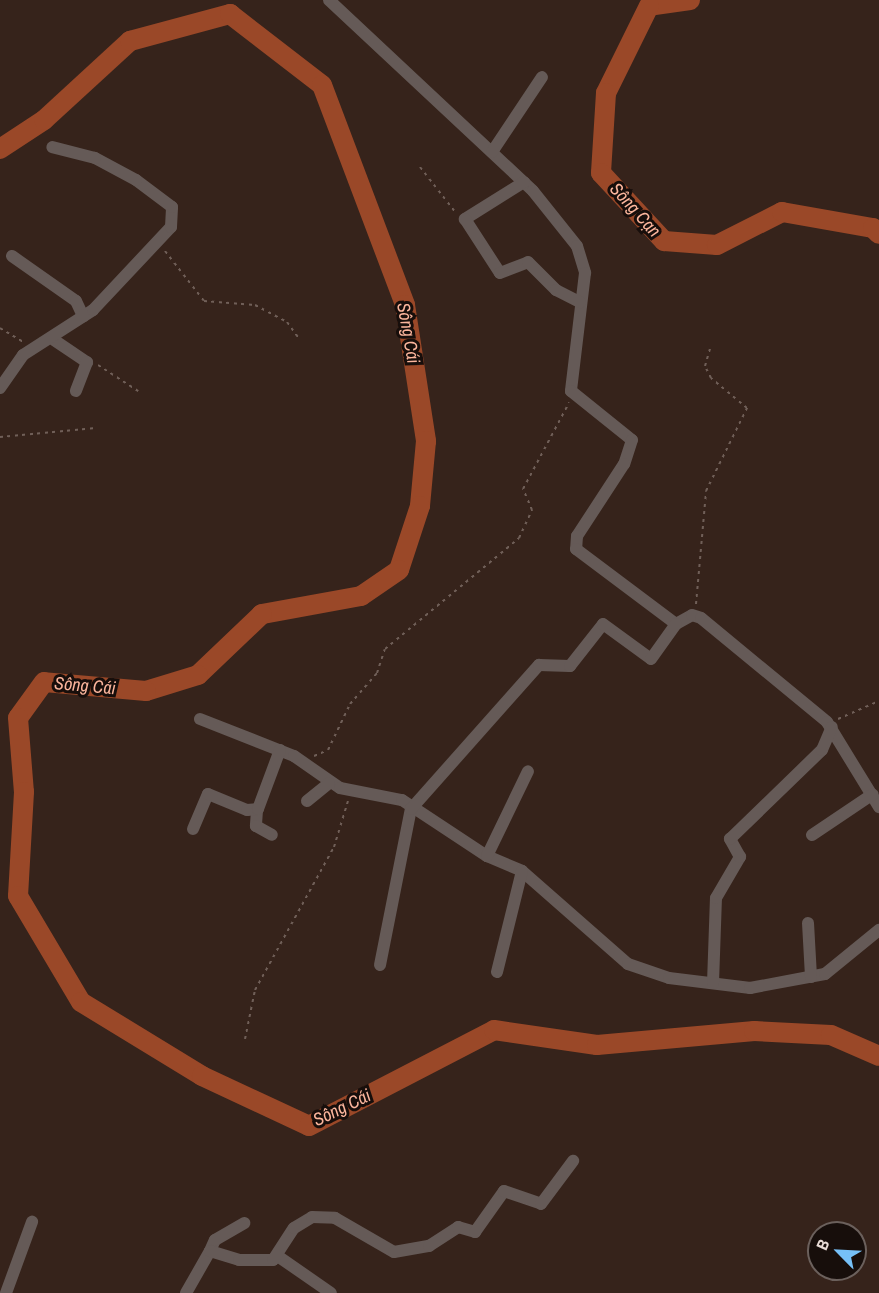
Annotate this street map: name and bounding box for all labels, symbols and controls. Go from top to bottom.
water label: Sông Cạn [605,178,665,242]
water label: Sông Cái [392,301,424,365]
water label: Sông Cái [53,673,117,699]
water label: Sông Cái [310,1085,374,1131]
north arrow [807,1221,867,1281]
text: B [810,1236,834,1253]

